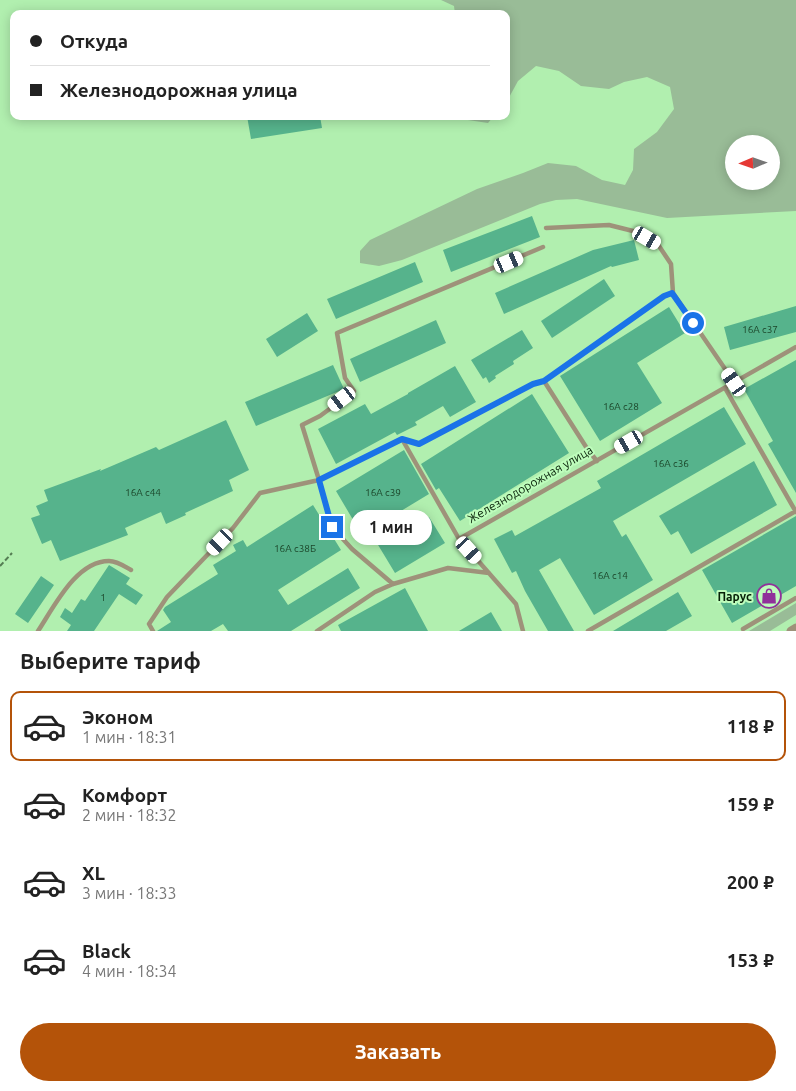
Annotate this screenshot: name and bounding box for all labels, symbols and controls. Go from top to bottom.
text: Откуда [60,30,128,52]
text: Железнодорожная улица [60,79,298,101]
north arrow [725,135,780,190]
map controls [725,135,780,190]
car [630,224,663,252]
car [492,249,525,275]
route start [682,312,704,334]
house number: 16А с37 [742,324,778,335]
car [719,365,748,399]
car [325,384,358,414]
house number: 16А с28 [603,401,639,412]
car [612,428,645,456]
street label: Железнодорожная улица [465,443,595,525]
house number: 16А с36 [653,458,689,469]
house number: 16А с44 [125,487,161,498]
house number: 16А с39 [365,487,401,498]
callout: 1 мин [350,510,432,544]
route end [321,516,343,538]
text: 1 мин [369,518,413,536]
car [204,526,235,558]
car [453,534,484,566]
house number: 16А с38Б [274,543,316,554]
house number: 16А с14 [592,570,628,581]
shop icon: Парус [756,583,782,609]
place label: Парус [717,590,752,603]
house number: 1 [100,592,106,603]
text: Выберите тариф [20,648,201,673]
icon: car [22,704,67,749]
text: Эконом [82,706,153,728]
text: 118 ₽ [727,715,774,737]
text: 1 мин · 18:31 [82,728,176,746]
icon: car [22,782,67,827]
text: Комфорт [82,784,167,806]
text: 159 ₽ [727,793,774,815]
text: 2 мин · 18:32 [82,806,176,824]
icon: car [22,860,67,905]
text: XL [82,862,105,884]
text: 200 ₽ [727,871,774,893]
text: 3 мин · 18:33 [82,884,176,902]
icon: car [22,938,67,983]
text: Black [82,940,131,962]
text: 153 ₽ [727,949,774,971]
text: 4 мин · 18:34 [82,962,176,980]
button: Заказать [20,1023,776,1081]

